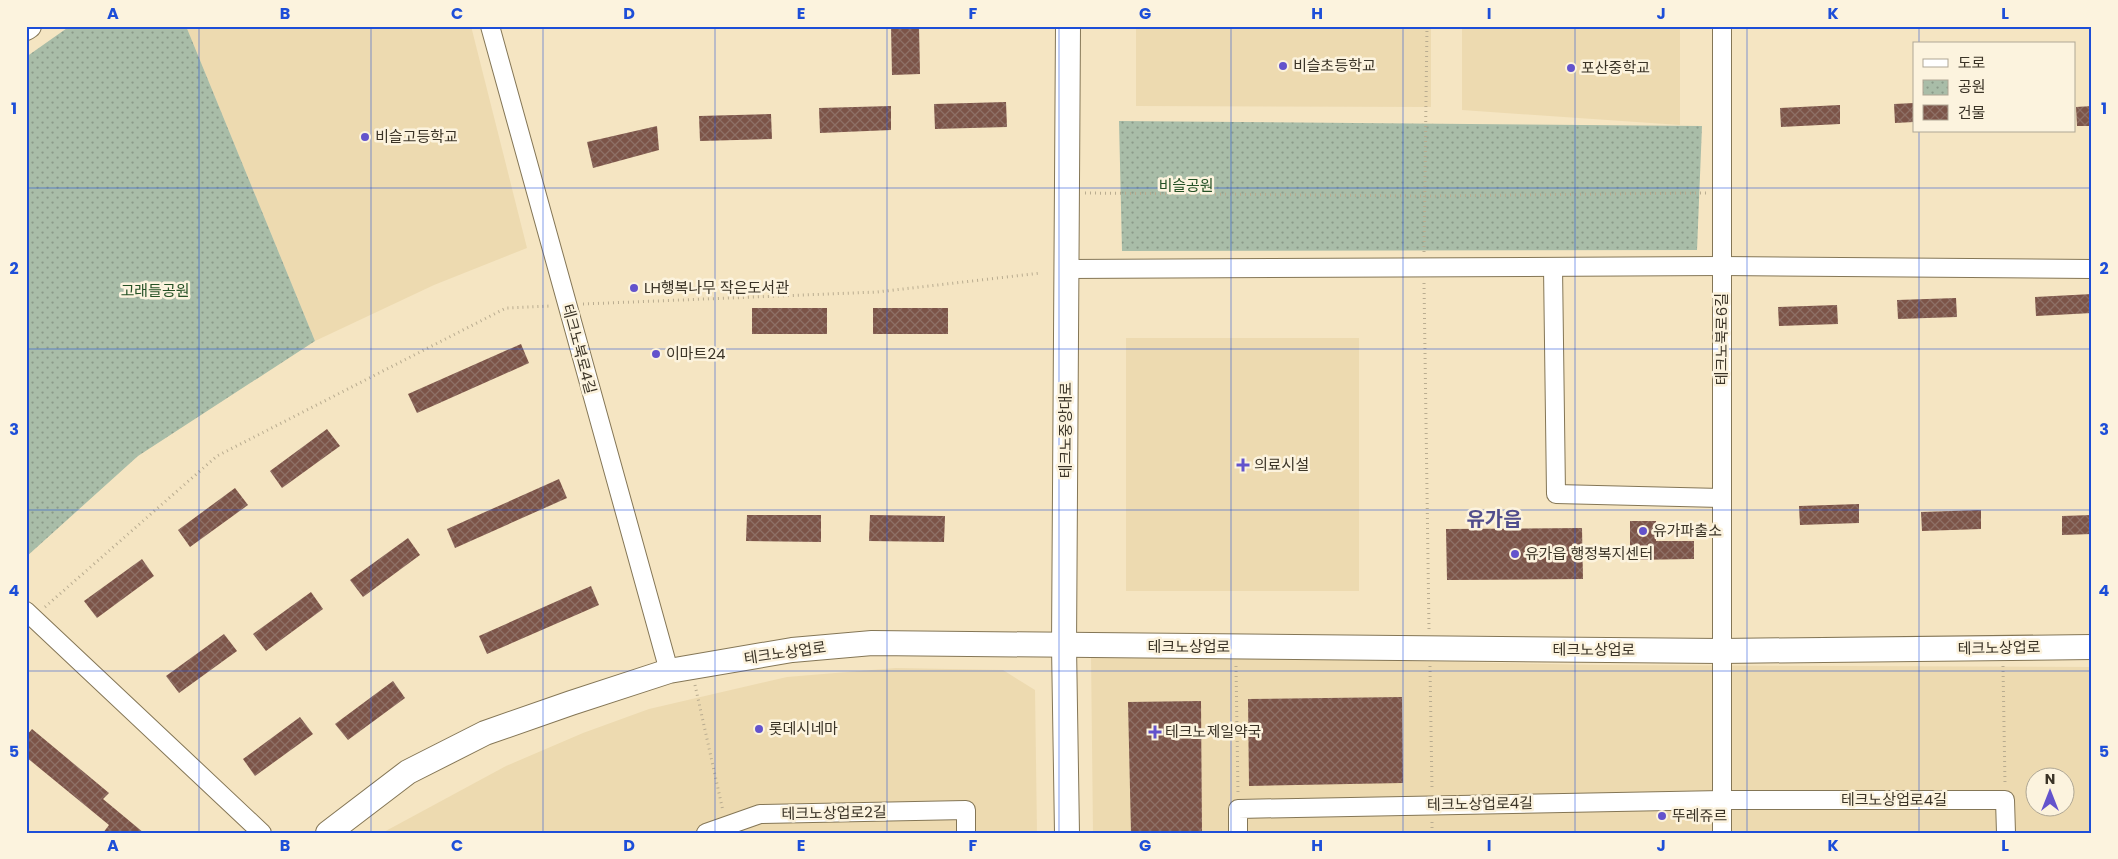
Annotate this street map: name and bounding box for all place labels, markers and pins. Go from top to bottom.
place label: 비슬초등학교 [1293,55,1376,76]
place label: 포산중학교 [1581,57,1650,78]
marker: 비슬초등학교 [1277,60,1289,72]
marker: 포산중학교 [1565,62,1577,74]
place label: 비슬고등학교 [375,126,458,147]
marker: 비슬고등학교 [359,131,371,143]
place label: LH행복나무 작은도서관 [644,277,789,298]
marker: LH행복나무 작은도서관 [628,282,640,294]
place label: 이마트24 [666,343,725,364]
marker: 이마트24 [650,348,662,360]
place label: 의료시설 [1254,454,1309,475]
marker: 의료시설 [1236,458,1250,472]
place label: 유가파출소 [1653,520,1722,541]
marker: 유가파출소 [1637,525,1649,537]
place label: 유가읍 행정복지센터 [1525,543,1653,564]
marker: 유가읍 행정복지센터 [1509,548,1521,560]
place label: 롯데시네마 [769,718,838,739]
place label: 테크노제일약국 [1165,721,1262,742]
marker: 롯데시네마 [753,723,765,735]
marker: 테크노제일약국 [1149,726,1161,738]
place label: 뚜레쥬르 [1672,805,1727,826]
marker: 뚜레쥬르 [1656,810,1668,822]

